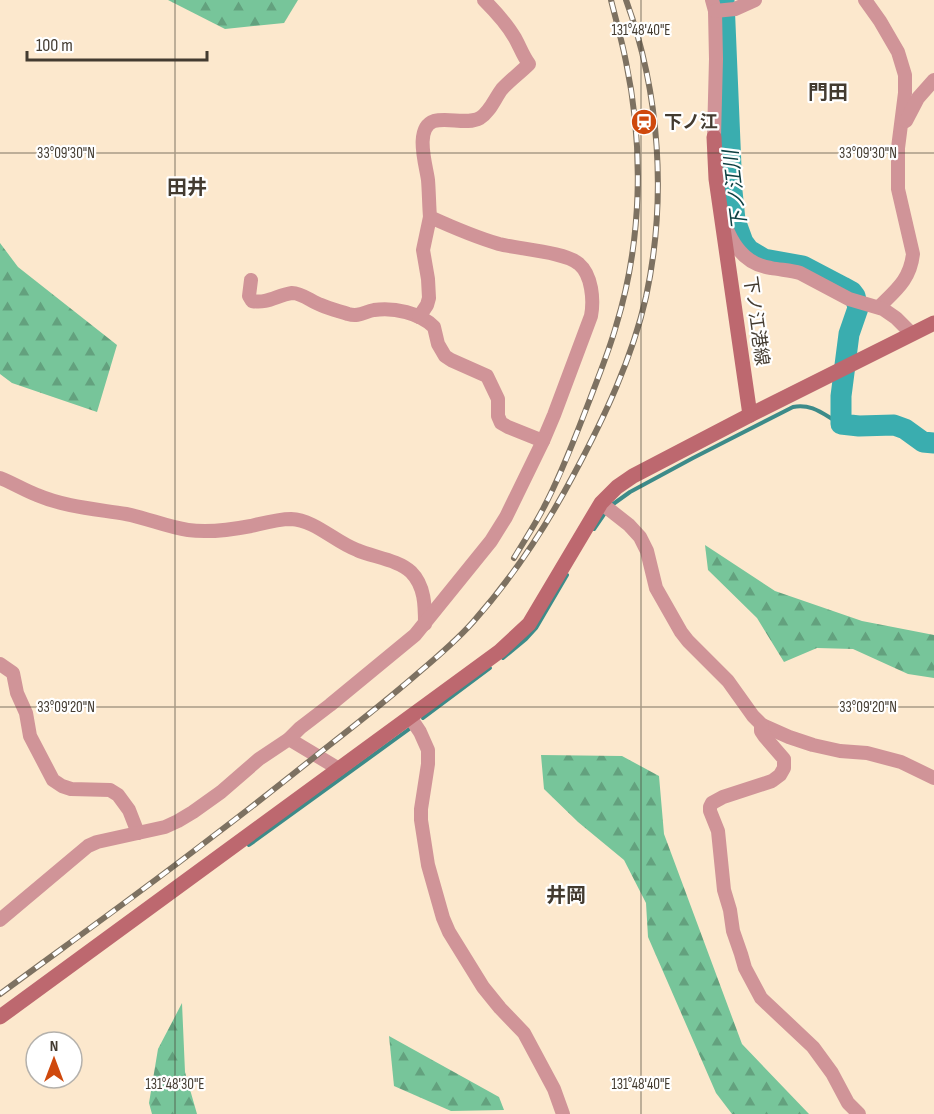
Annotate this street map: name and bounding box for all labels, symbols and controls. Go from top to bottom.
text: 131°48'40"E [612,21,670,40]
scale bar [27,24,207,62]
text: 100 m [36,35,73,56]
district label: 門田 [808,81,848,105]
station icon: 下ノ江 [629,107,659,137]
place label: 下ノ江 [664,112,718,133]
text: 33°09'30"N [37,144,95,163]
text: 33°09'30"N [839,144,897,163]
water label: 下ノ江川 [719,147,753,231]
district label: 田井 [167,176,207,200]
street label: 下ノ江港線 [739,275,773,367]
text: 33°09'20"N [37,698,95,717]
text: 33°09'20"N [839,698,897,717]
district label: 井岡 [546,884,586,908]
north arrow [24,1030,84,1090]
text: N [50,1037,58,1056]
text: 131°48'30"E [146,1075,204,1094]
text: 131°48'40"E [612,1075,670,1094]

